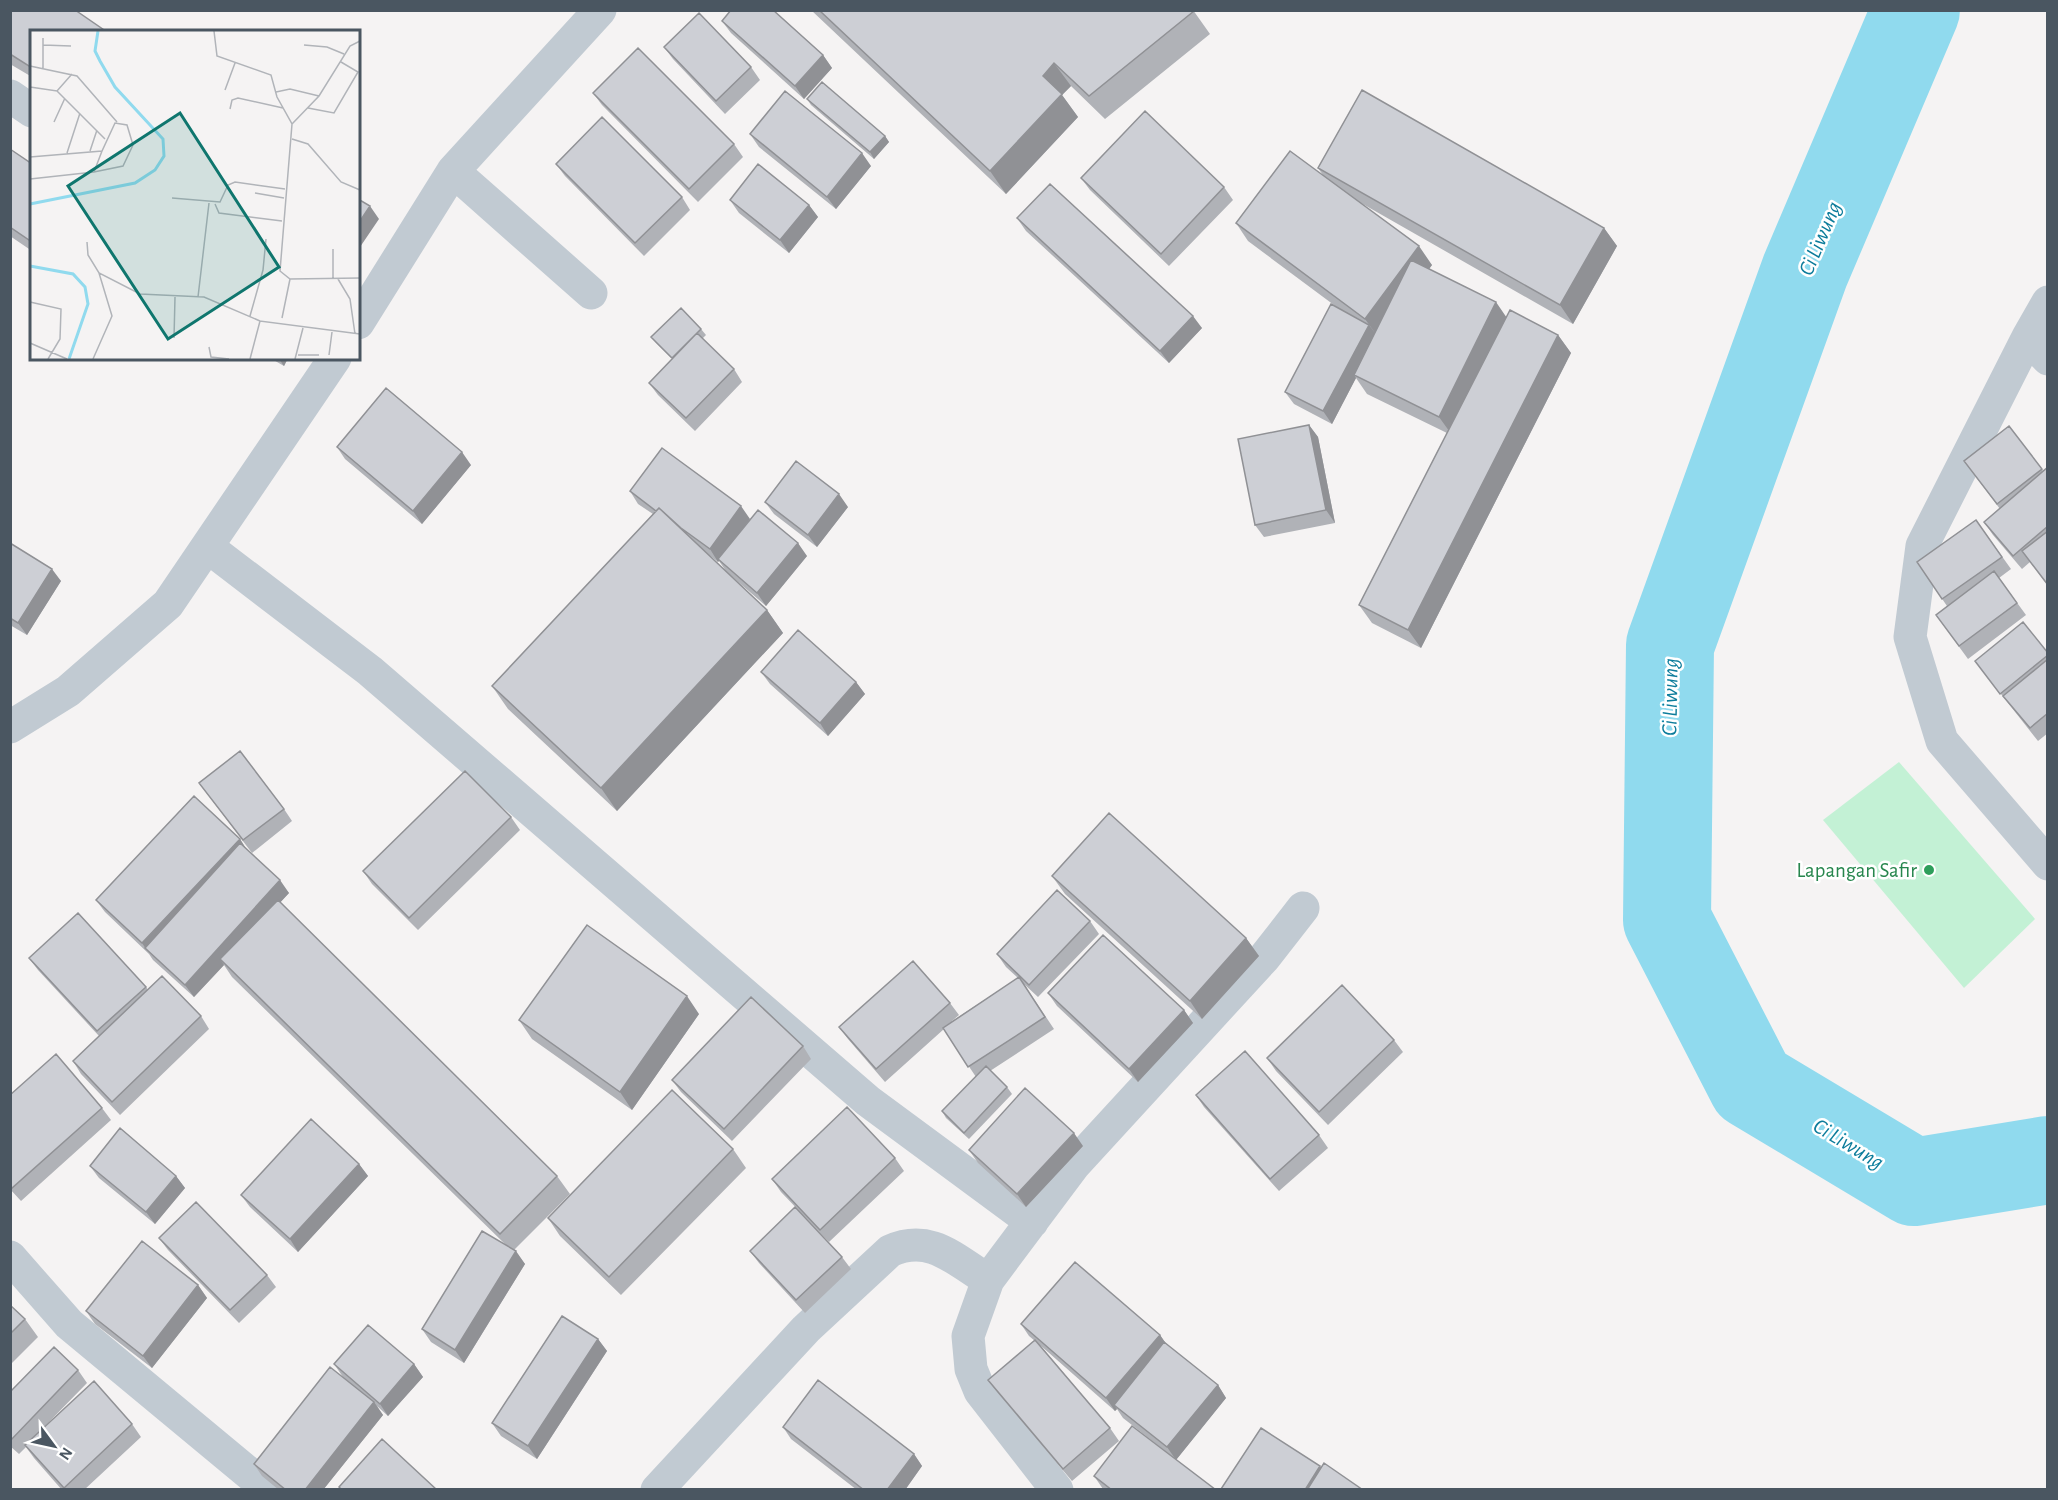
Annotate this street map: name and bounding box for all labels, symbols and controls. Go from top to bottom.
inset map [30,30,360,360]
water label: Ci Liwung [1795,198,1845,279]
water label: Ci Liwung [1658,658,1682,736]
place label: Lapangan Safir [1796,860,1917,881]
marker: Lapangan Safir [1922,863,1936,877]
water label: Ci Liwung [1809,1114,1888,1173]
north arrow [24,1416,84,1476]
text: N [56,1445,75,1463]

